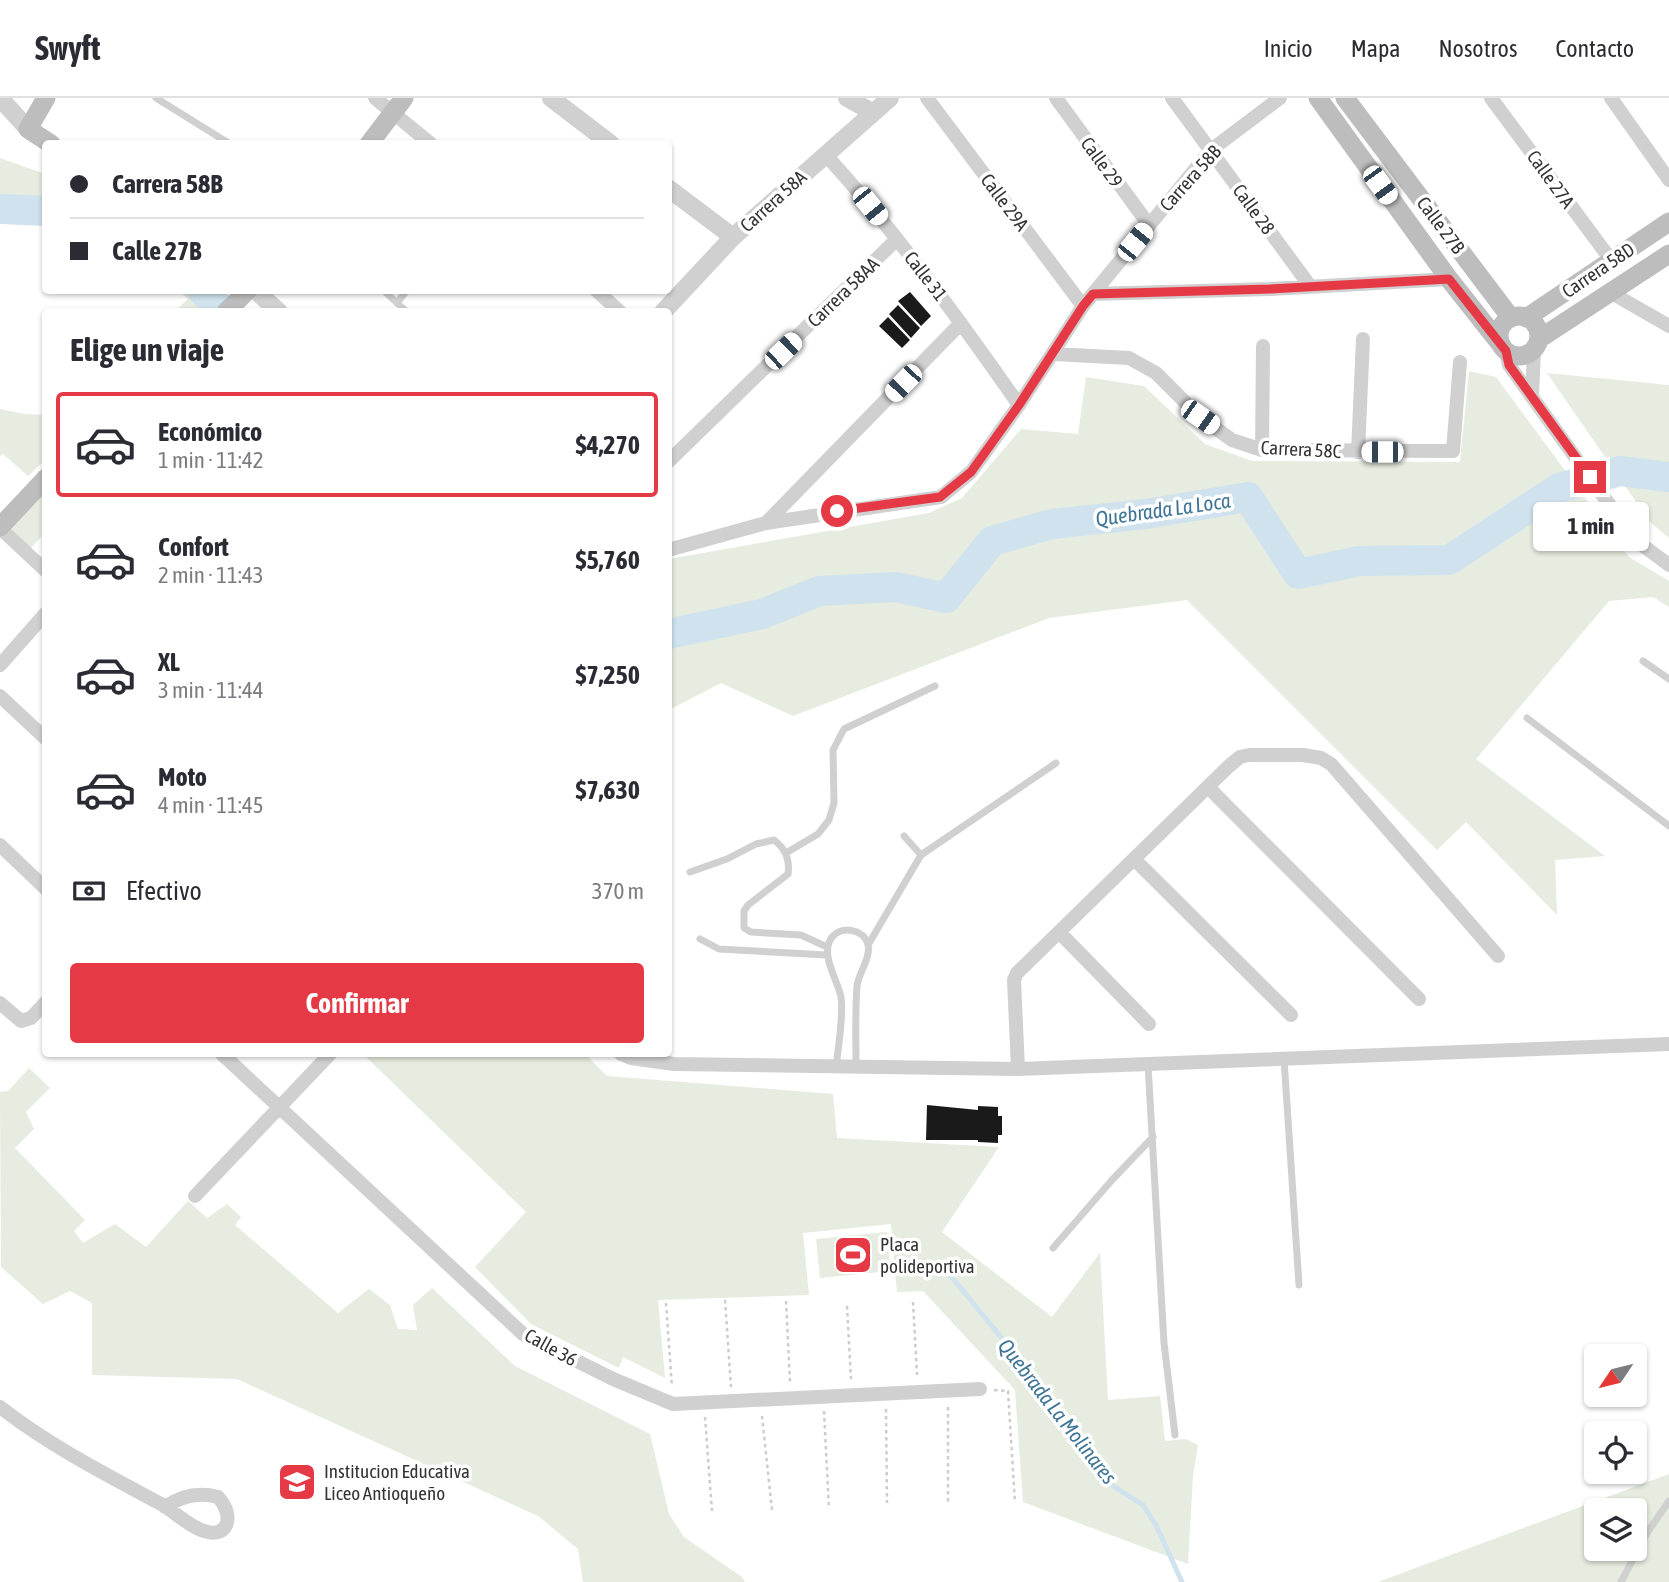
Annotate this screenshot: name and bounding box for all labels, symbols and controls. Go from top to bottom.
text: Swyft [35,29,100,67]
text: Inicio [1264,35,1313,62]
text: Mapa [1351,35,1400,62]
text: Nosotros [1438,35,1517,62]
text: Contacto [1555,35,1634,62]
street label: Calle 29 [1077,133,1128,191]
street label: Carrera 58B [1155,141,1225,215]
street label: Calle 27A [1523,146,1580,213]
car [1360,162,1401,208]
street label: Carrera 58A [736,165,811,236]
text: Carrera 58B [112,169,223,199]
street label: Calle 29A [976,169,1034,235]
street label: Calle 28 [1229,180,1280,238]
car [849,183,892,229]
street label: Calle 27B [1413,192,1469,258]
car [1114,219,1157,265]
text: Calle 27B [112,236,201,266]
street label: Carrera 58D [1558,238,1638,302]
street label: Calle 31 [900,247,952,305]
street label: Carrera 58AA [803,252,884,331]
car [761,329,806,373]
text: Elige un viaje [70,331,224,368]
car [881,361,926,405]
car [1177,396,1224,438]
icon: car [74,413,137,476]
text: Económico [158,417,262,447]
text: $4,270 [576,430,640,460]
street label: Carrera 58C [1260,436,1342,462]
car [1362,442,1404,463]
text: 1 min · 11:42 [158,447,264,473]
route end [1574,461,1606,493]
water label: Quebrada La Loca [1094,488,1232,530]
route start [821,495,853,527]
callout: 1 min [1532,502,1648,550]
text: 1 min [1568,513,1614,539]
icon: car [74,528,137,591]
text: Confort [158,532,229,562]
text: $5,760 [576,545,640,575]
text: 2 min · 11:43 [158,562,264,588]
icon: car [74,643,137,706]
text: XL [158,647,180,677]
text: $7,250 [576,660,640,690]
text: 3 min · 11:44 [158,677,264,703]
icon: car [74,758,137,821]
text: Moto [158,762,207,792]
text: $7,630 [576,775,640,805]
text: 4 min · 11:45 [158,792,264,818]
icon: cash [70,872,108,910]
text: Efectivo [126,876,202,906]
text: 370 m [592,878,644,904]
button: Confirmar [70,963,644,1043]
place label: Placa polideportiva [880,1233,975,1277]
sports icon: Placa polideportiva [832,1234,874,1276]
street label: Calle 36 [521,1324,581,1370]
water label: Quebrada La Molinares [994,1334,1122,1488]
north arrow [1584,1344,1647,1407]
map controls [1584,1344,1647,1561]
button: locate [1584,1421,1647,1484]
place label: Institucion Educativa Liceo Antioqueño [324,1460,470,1504]
school or university icon: Institucion Educativa Liceo Antioqueño [276,1461,318,1503]
button: layers [1584,1498,1647,1561]

